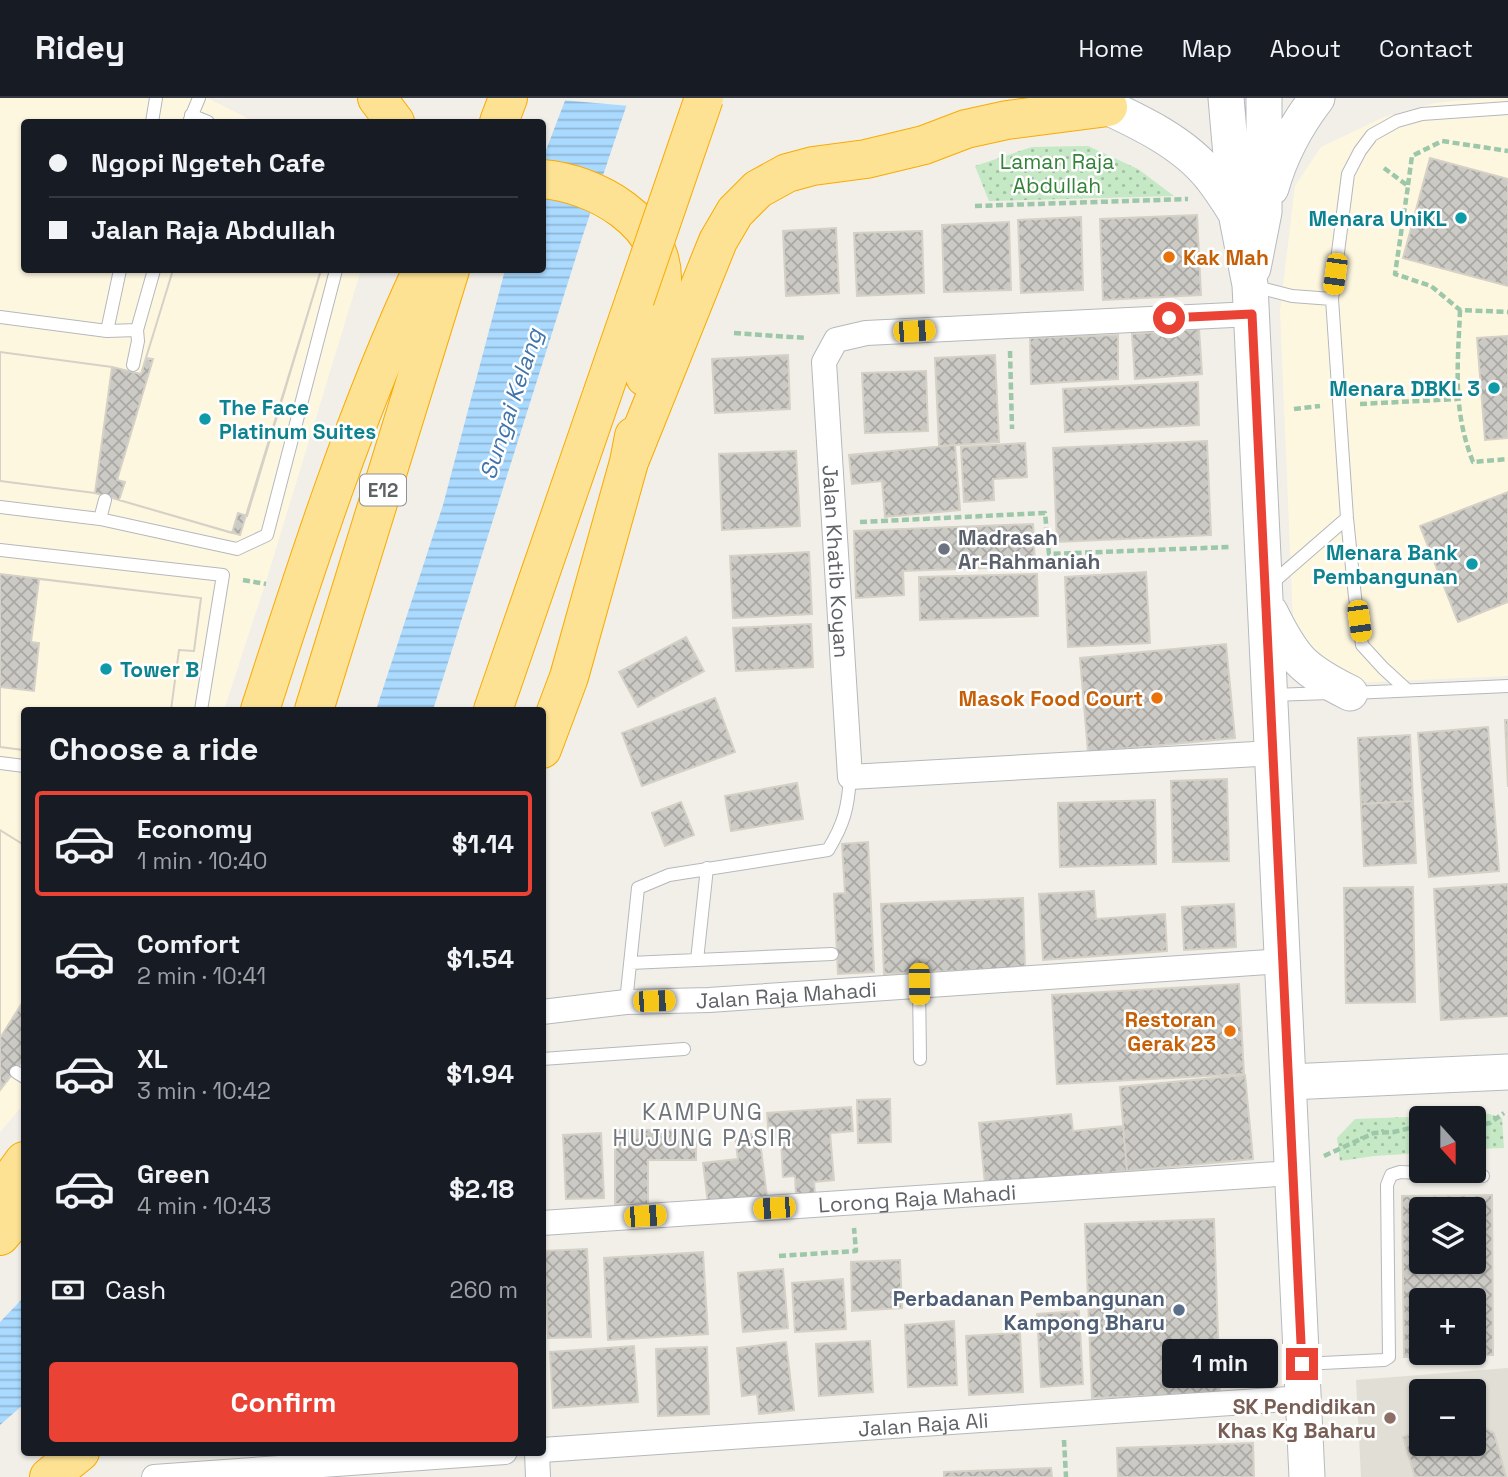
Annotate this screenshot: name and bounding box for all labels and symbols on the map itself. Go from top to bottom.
park label: Laman Raja Abdullah [1000,148,1114,199]
place label: Menara UniKL [1309,205,1447,232]
marker: Menara UniKL [1453,210,1469,226]
place label: Kak Mah [1183,244,1269,271]
marker: Kak Mah [1161,249,1177,265]
car [1322,252,1349,296]
route start [1153,302,1185,334]
car [893,319,936,343]
water label: Sungai Kelang [473,324,550,483]
place label: Menara DBKL 3 [1329,375,1480,402]
marker: Menara DBKL 3 [1486,380,1502,396]
place label: The Face Platinum Suites [219,394,376,445]
marker: The Face Platinum Suites [197,411,213,427]
street label: Jalan Khatib Koyan [817,464,856,659]
road number: E12 [360,474,406,506]
place label: Madrasah Ar-Rahmaniah [958,524,1100,575]
place label: Menara Bank Pembangunan [1313,539,1458,590]
marker: Madrasah Ar-Rahmaniah [936,541,952,557]
marker: Menara Bank Pembangunan [1464,556,1480,572]
car [1346,599,1373,643]
place label: Tower B [120,656,199,683]
marker: Tower B [98,661,114,677]
place label: Masok Food Court [959,685,1143,712]
marker: Masok Food Court [1149,690,1165,706]
car [909,963,930,1005]
street label: Jalan Raja Mahadi [695,975,877,1014]
car [633,990,676,1012]
place label: Restoran Gerak 23 [1125,1006,1216,1057]
marker: Restoran Gerak 23 [1222,1023,1238,1039]
district label: KAMPUNG HUJUNG PASIR [613,1097,793,1153]
north arrow [1409,1106,1486,1183]
street label: Lorong Raja Mahadi [817,1178,1017,1218]
car [753,1196,796,1220]
car [624,1204,667,1228]
place label: Perbadanan Pembangunan Kampong Bharu [893,1285,1165,1336]
marker: Perbadanan Pembangunan Kampong Bharu [1171,1302,1187,1318]
callout: 1 min [1162,1340,1278,1388]
route end [1286,1348,1318,1380]
place label: SK Pendidikan Khas Kg Baharu [1218,1393,1376,1444]
street label: Jalan Raja Ali [857,1406,989,1442]
marker: SK Pendidikan Khas Kg Baharu [1382,1410,1398,1426]

